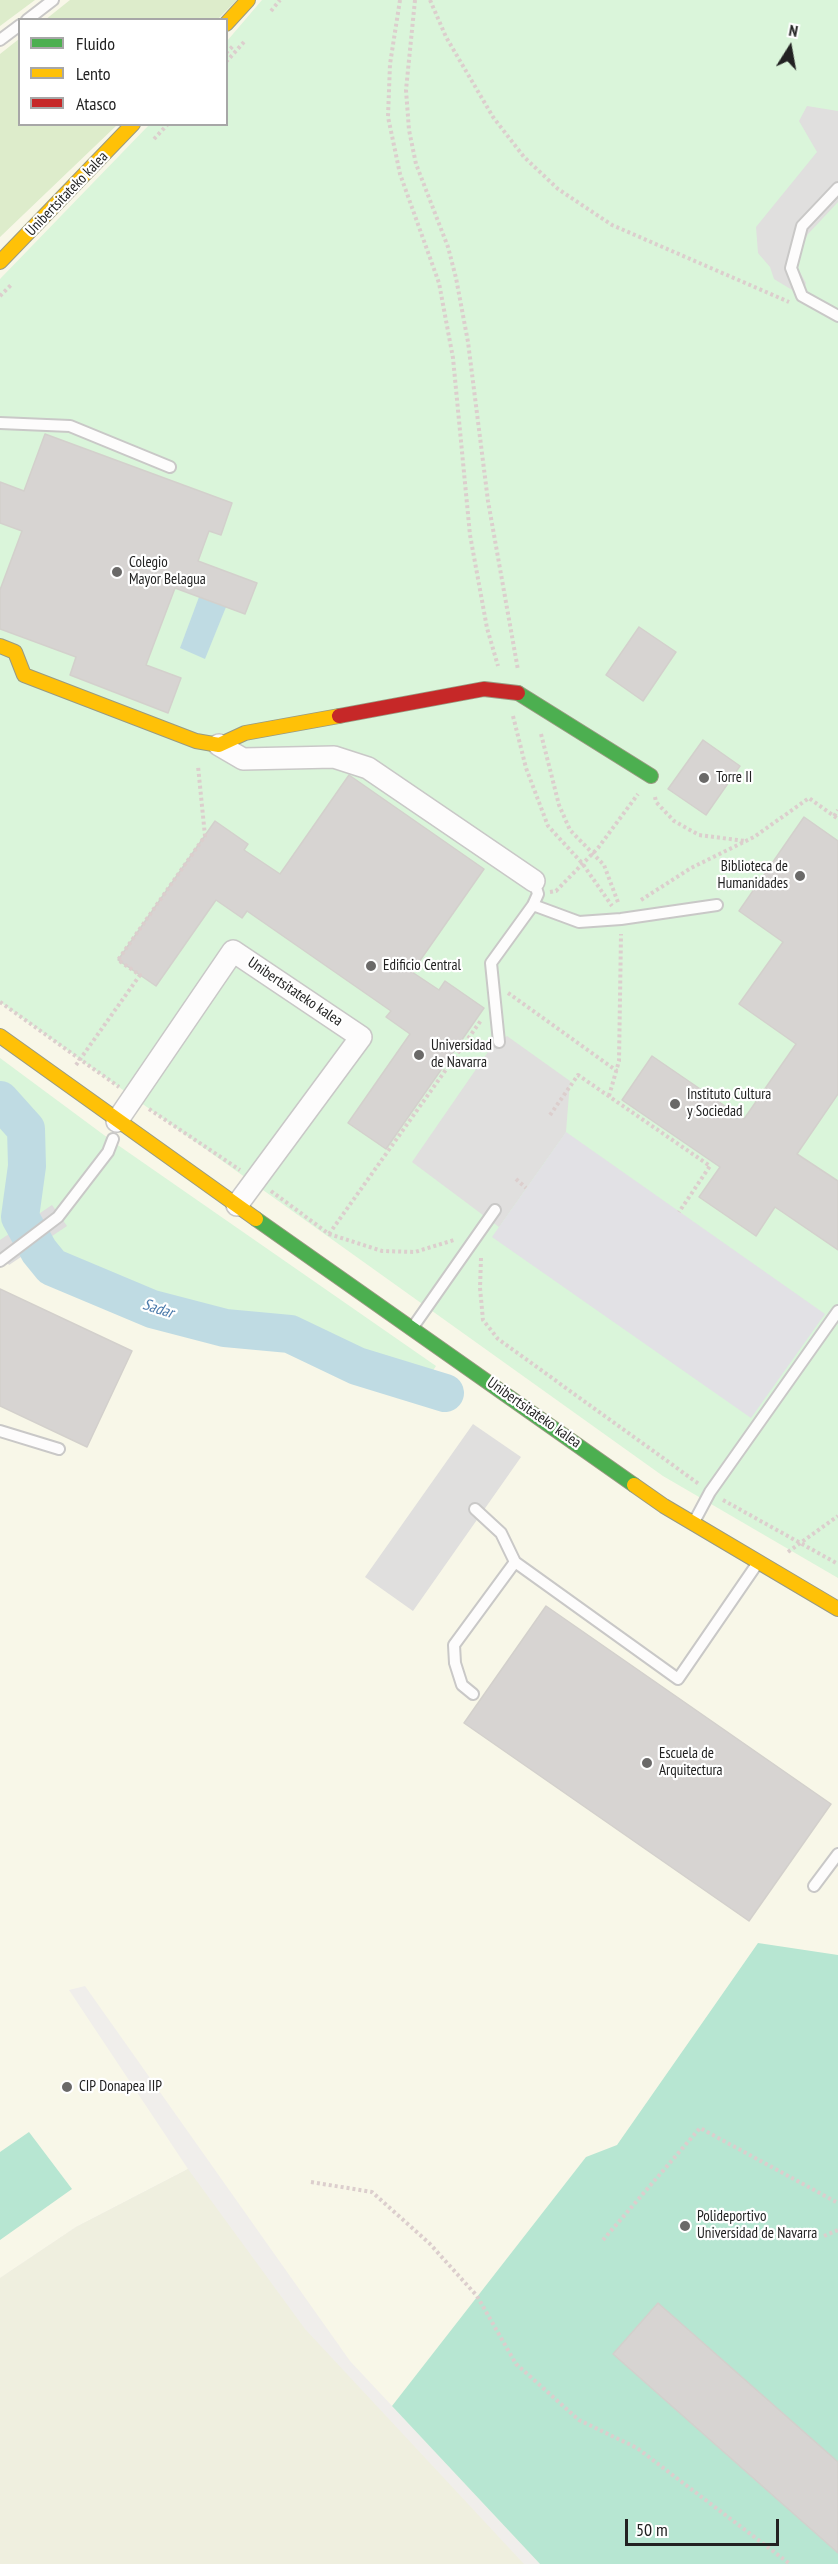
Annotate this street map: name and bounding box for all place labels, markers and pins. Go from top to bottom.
place label: Colegio Mayor Belagua [129,554,206,589]
marker: Colegio Mayor Belagua [110,565,124,579]
place label: Torre II [716,769,752,787]
marker: Torre II [697,771,711,785]
place label: Biblioteca de Humanidades [718,858,788,893]
marker: Biblioteca de Humanidades [793,869,807,883]
place label: Edificio Central [383,957,461,975]
marker: Edificio Central [364,959,378,973]
place label: Universidad de Navarra [431,1037,492,1072]
marker: Universidad de Navarra [412,1048,426,1062]
place label: Instituto Cultura y Sociedad [687,1086,771,1121]
marker: Instituto Cultura y Sociedad [668,1097,682,1111]
place label: Escuela de Arquitectura [659,1745,723,1780]
marker: Escuela de Arquitectura [640,1756,654,1770]
place label: CIP Donapea IIP [79,2078,162,2096]
marker: CIP Donapea IIP [60,2080,74,2094]
place label: Polideportivo Universidad de Navarra [697,2208,817,2243]
marker: Polideportivo Universidad de Navarra [678,2219,692,2233]

